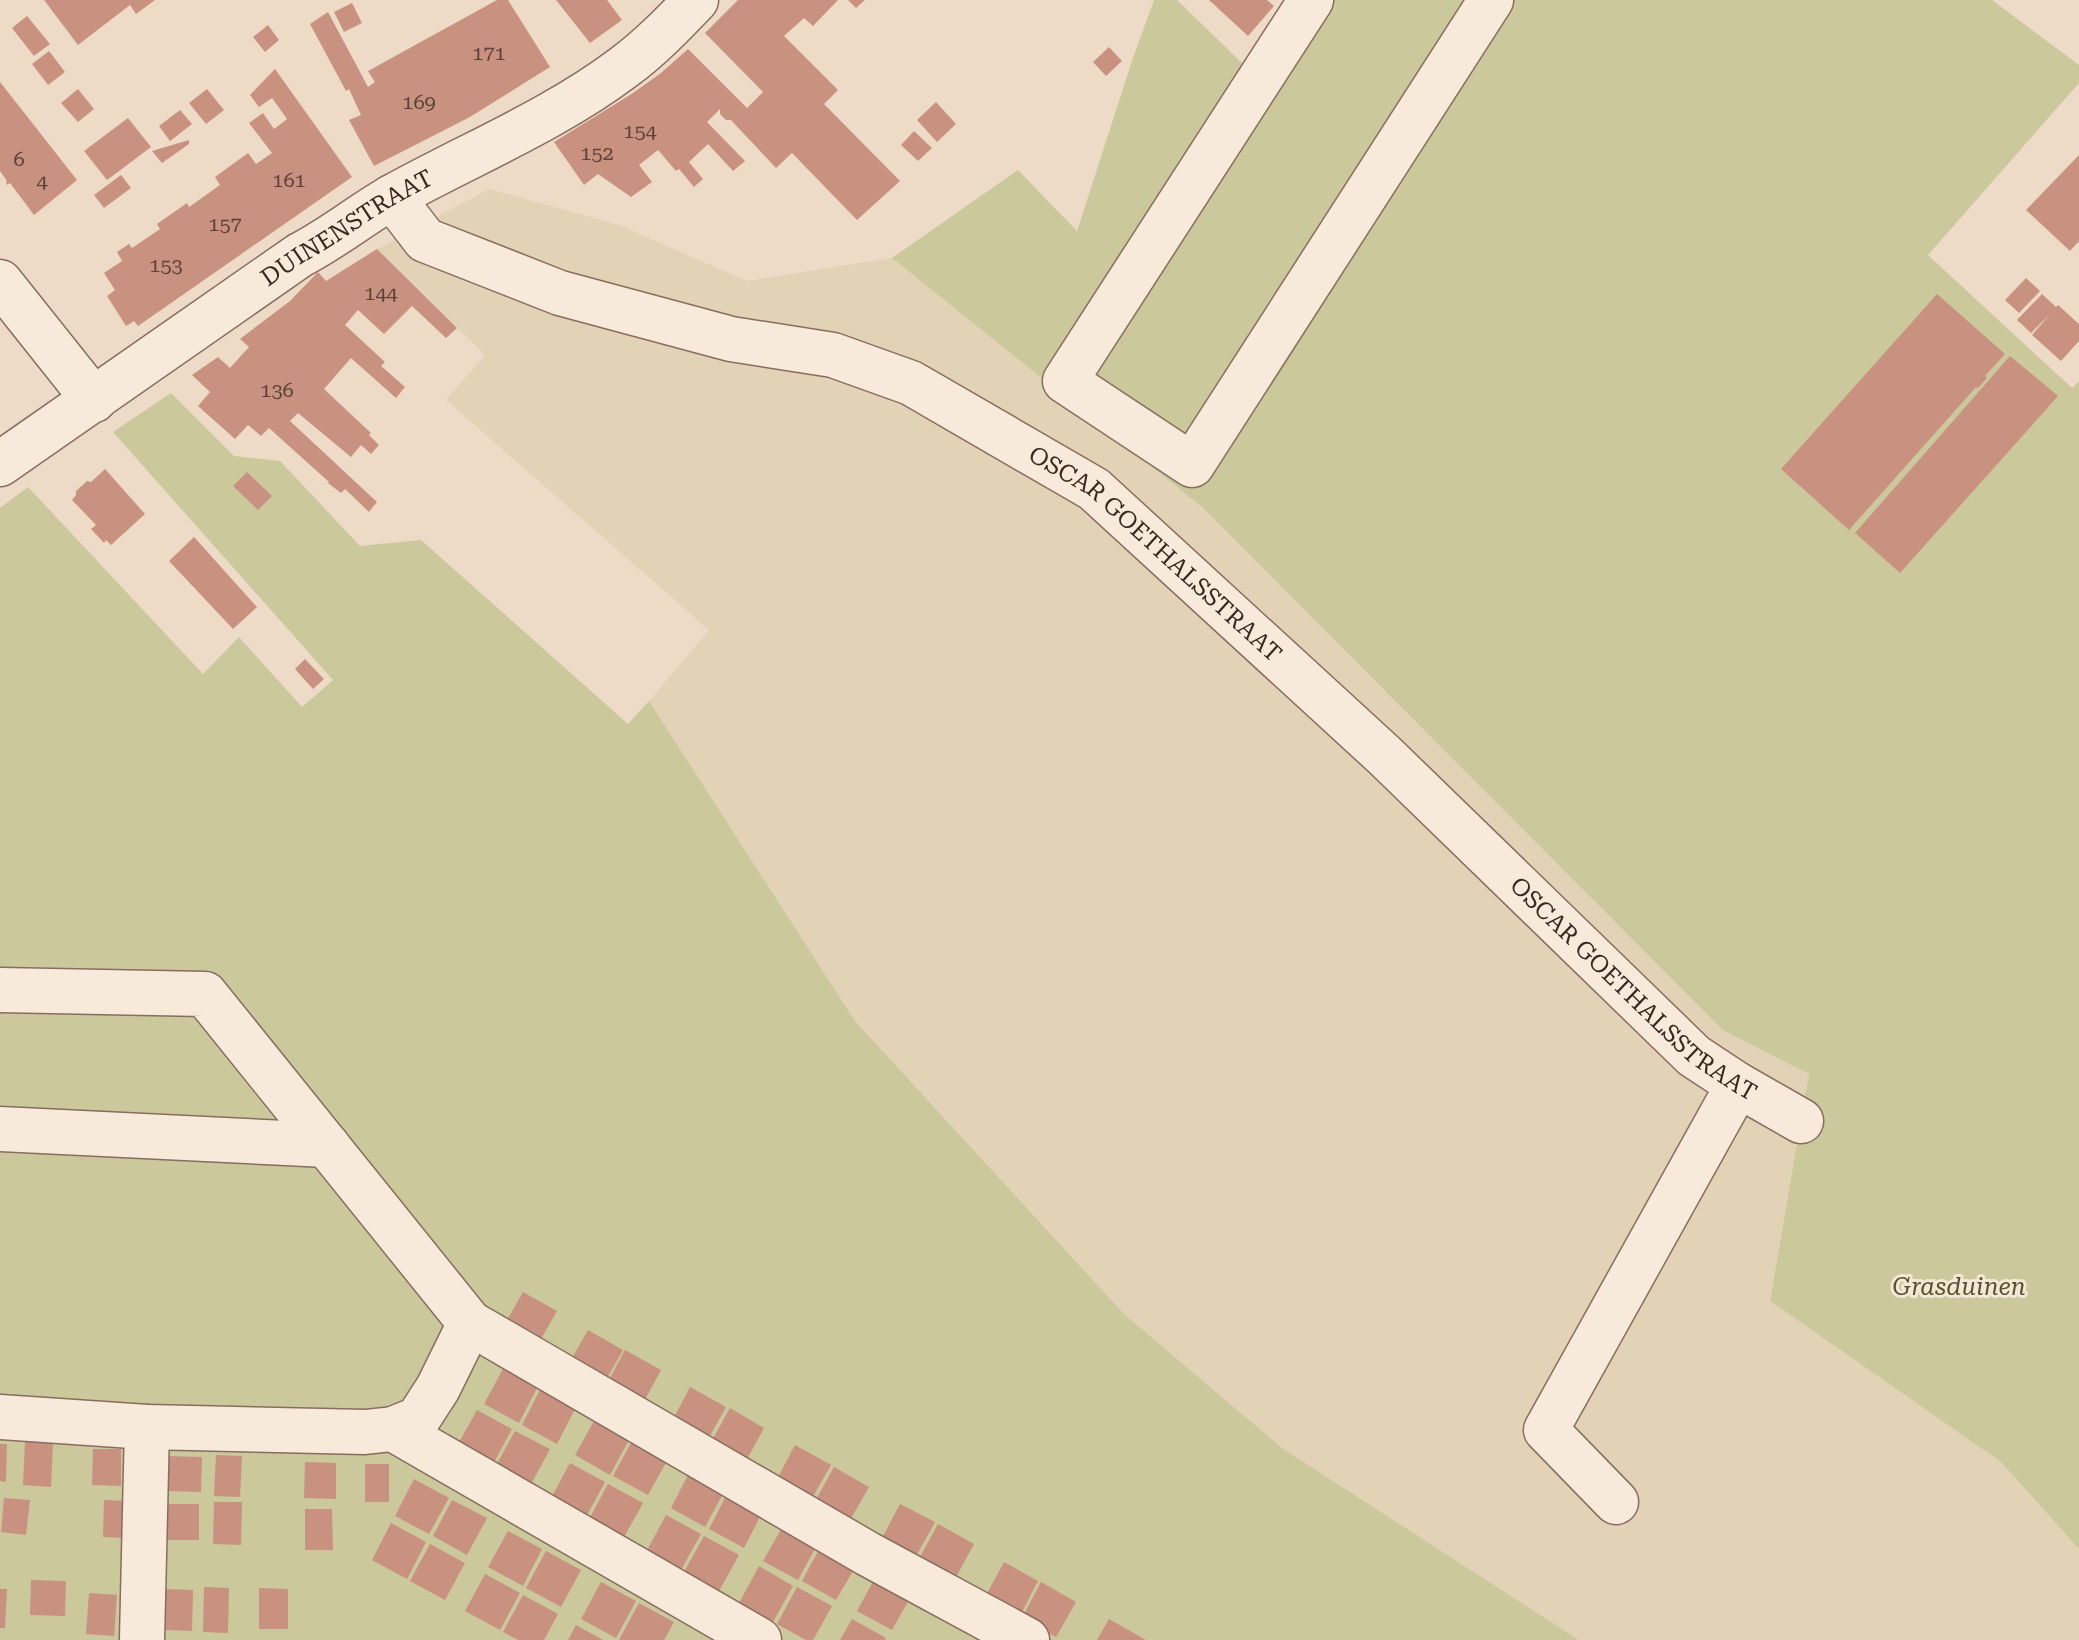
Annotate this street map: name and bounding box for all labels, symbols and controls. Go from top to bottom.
house number: 171 [472,41,506,65]
house number: 169 [402,90,436,114]
house number: 154 [623,119,658,143]
house number: 152 [580,141,614,165]
house number: 6 [13,147,25,171]
street label: DUINENSTRAAT [256,164,438,292]
house number: 161 [272,168,306,192]
house number: 4 [36,169,48,193]
house number: 157 [208,212,242,236]
house number: 153 [149,253,183,277]
house number: 144 [364,281,399,305]
house number: 136 [260,378,294,402]
street label: OSCAR GOETHALSSTRAAT [1024,440,1287,668]
street label: OSCAR GOETHALSSTRAAT [1504,871,1762,1107]
park label: Grasduinen [1893,1273,2025,1301]

